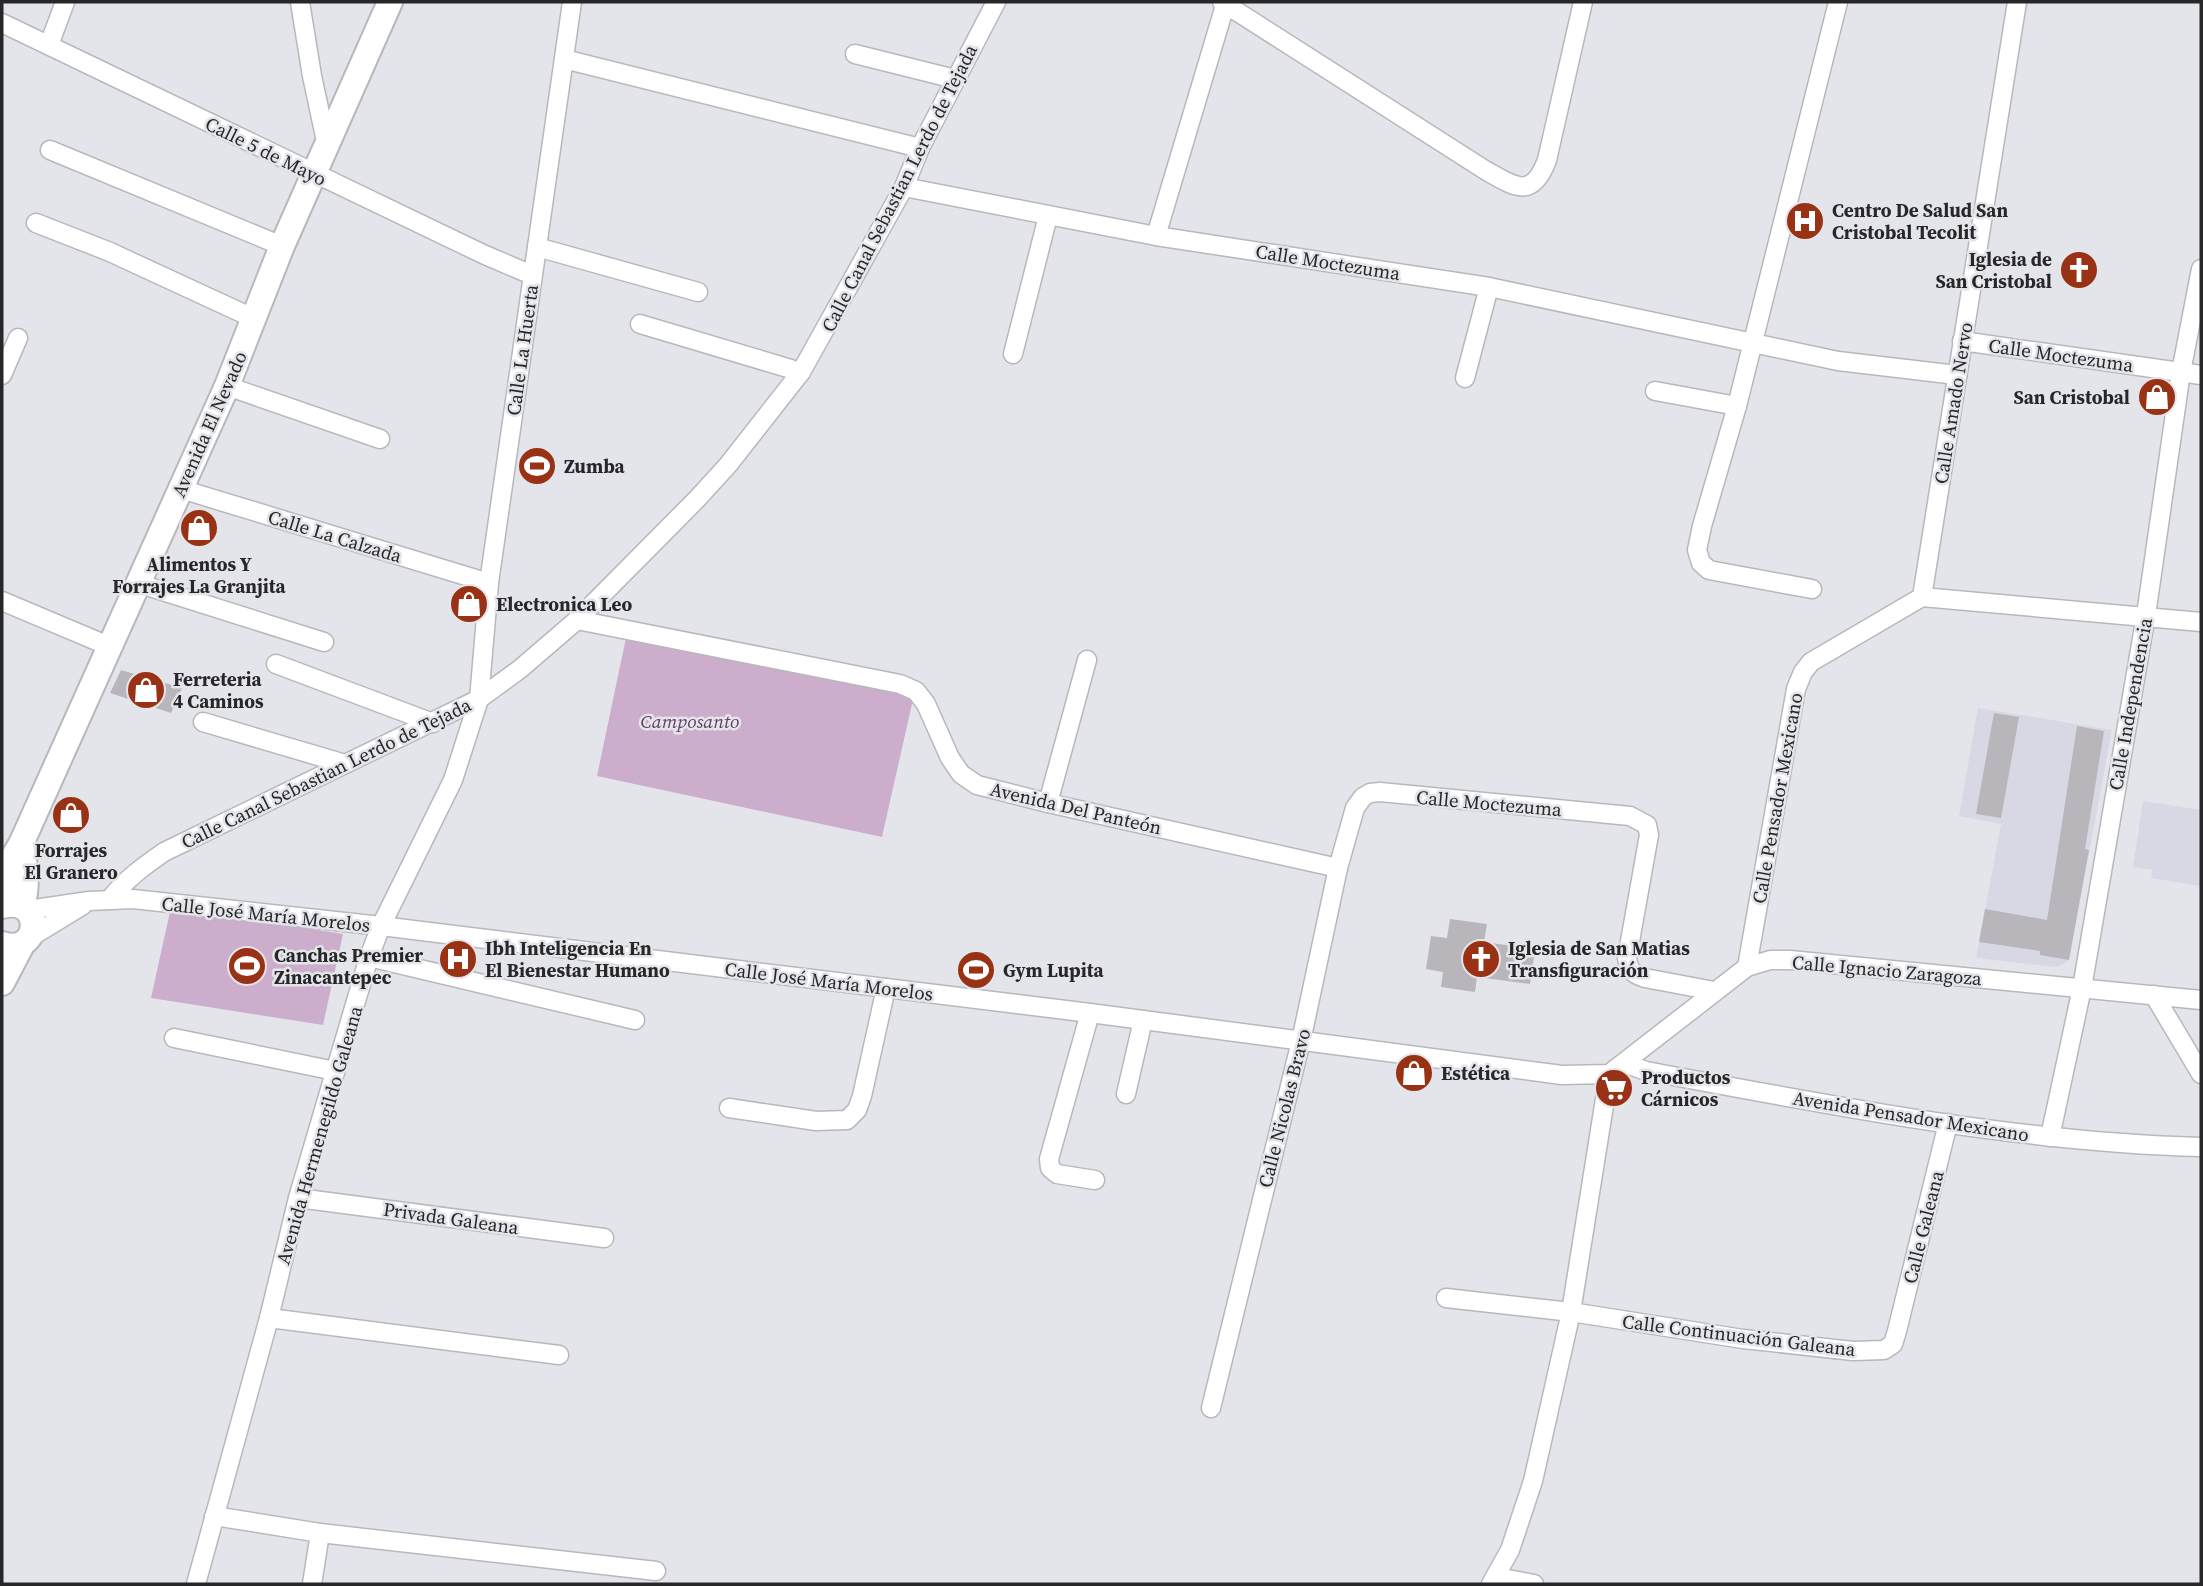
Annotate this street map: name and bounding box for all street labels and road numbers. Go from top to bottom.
street label: Calle Canal Sebastian Lerdo de Tejada [815,40,983,336]
street label: Calle 5 de Mayo [201,110,331,192]
street label: Calle Moctezuma [1254,238,1402,286]
street label: Calle La Huerta [500,283,544,417]
street label: Calle Amado Nervo [1927,320,1979,486]
street label: Calle Moctezuma [1987,332,2135,378]
street label: Avenida El Nevado [165,347,253,501]
street label: Calle La Calzada [265,503,405,569]
street label: Calle Independencia [2102,615,2158,792]
street label: Calle Canal Sebastian Lerdo de Tejada [177,691,476,855]
street label: Calle Pensador Mexicano [1746,691,1808,905]
street label: Avenida Del Panteón [988,776,1164,840]
street label: Calle Moctezuma [1415,784,1563,822]
street label: Calle José María Morelos [160,890,372,938]
street label: Calle Ignacio Zaragoza [1791,949,1983,991]
street label: Calle José María Morelos [723,955,935,1007]
street label: Avenida Hermenegildo Galeana [270,1002,369,1267]
street label: Calle Nicolas Bravo [1252,1026,1316,1190]
street label: Avenida Pensador Mexicano [1791,1084,2031,1148]
street label: Calle Galeana [1896,1167,1950,1286]
street label: Privada Galeana [382,1196,521,1240]
street label: Calle Continuación Galeana [1621,1308,1857,1362]

